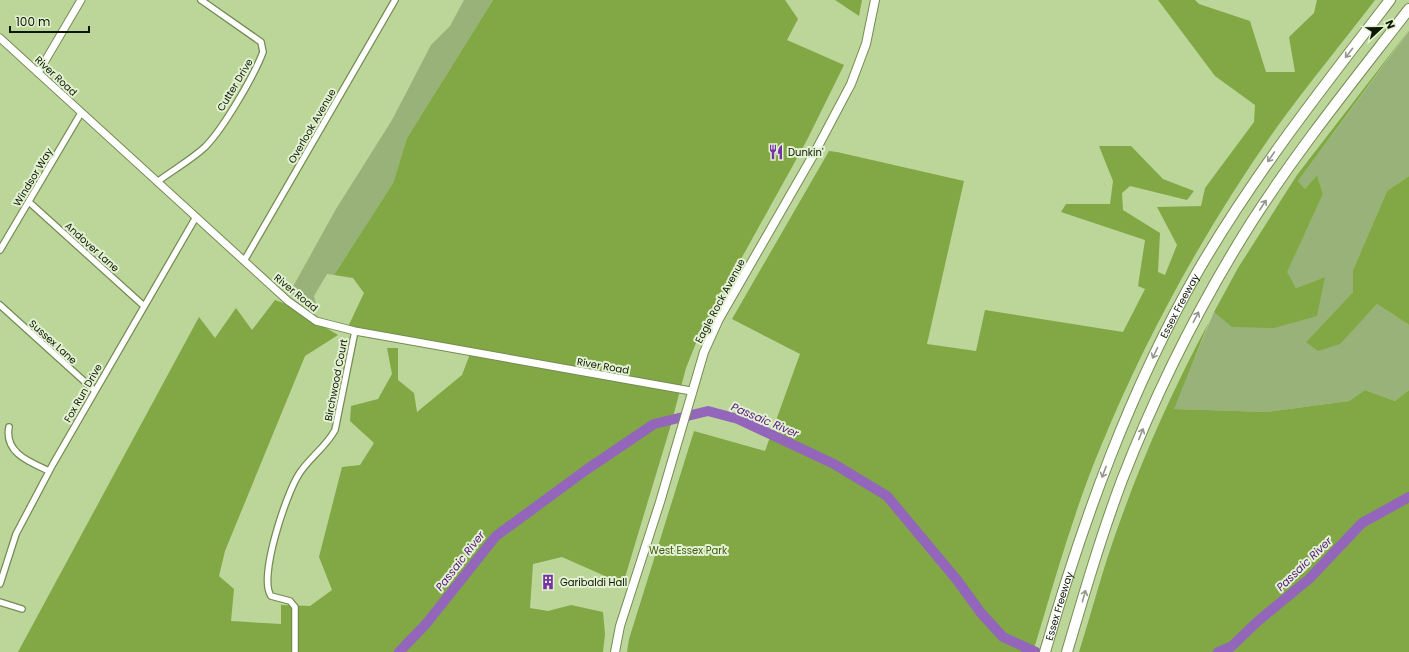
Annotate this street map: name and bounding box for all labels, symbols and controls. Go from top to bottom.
scale bar [10,8,89,34]
north arrow [1361,8,1401,48]
text: 100 m [16,13,50,30]
text: N [1381,17,1399,31]
one-way arrow [1345,47,1353,58]
street label: River Road [32,53,80,99]
street label: Cutter Drive [213,56,257,114]
street label: Overlook Avenue [284,86,340,166]
restaurant icon: Dunkin' [767,143,785,161]
street label: Windsor Way [10,145,56,209]
place label: Dunkin' [788,145,824,160]
one-way arrow [1267,151,1275,162]
one-way arrow [1259,200,1267,211]
street label: Andover Lane [62,219,122,275]
street label: Eagle Rock Avenue [691,256,749,346]
street label: Essex Freeway [1156,270,1203,341]
street label: River Road [271,271,321,315]
one-way arrow [1193,311,1201,323]
street label: Sussex Lane [26,316,80,368]
street label: Birchwood Court [321,337,351,422]
one-way arrow [1151,347,1158,359]
street label: River Road [576,354,630,378]
street label: Fox Run Drive [60,361,106,425]
water label: Passaic River [729,399,802,442]
one-way arrow [1138,428,1145,440]
one-way arrow [1100,466,1108,478]
water label: Passaic River [432,527,489,594]
water label: Passaic River [1273,533,1336,595]
park label: West Essex Park [649,543,728,558]
street label: Essex Freeway [1041,569,1077,642]
building icon: Garibaldi Hall [539,573,557,591]
place label: Garibaldi Hall [560,575,627,590]
one-way arrow [1081,590,1088,603]

